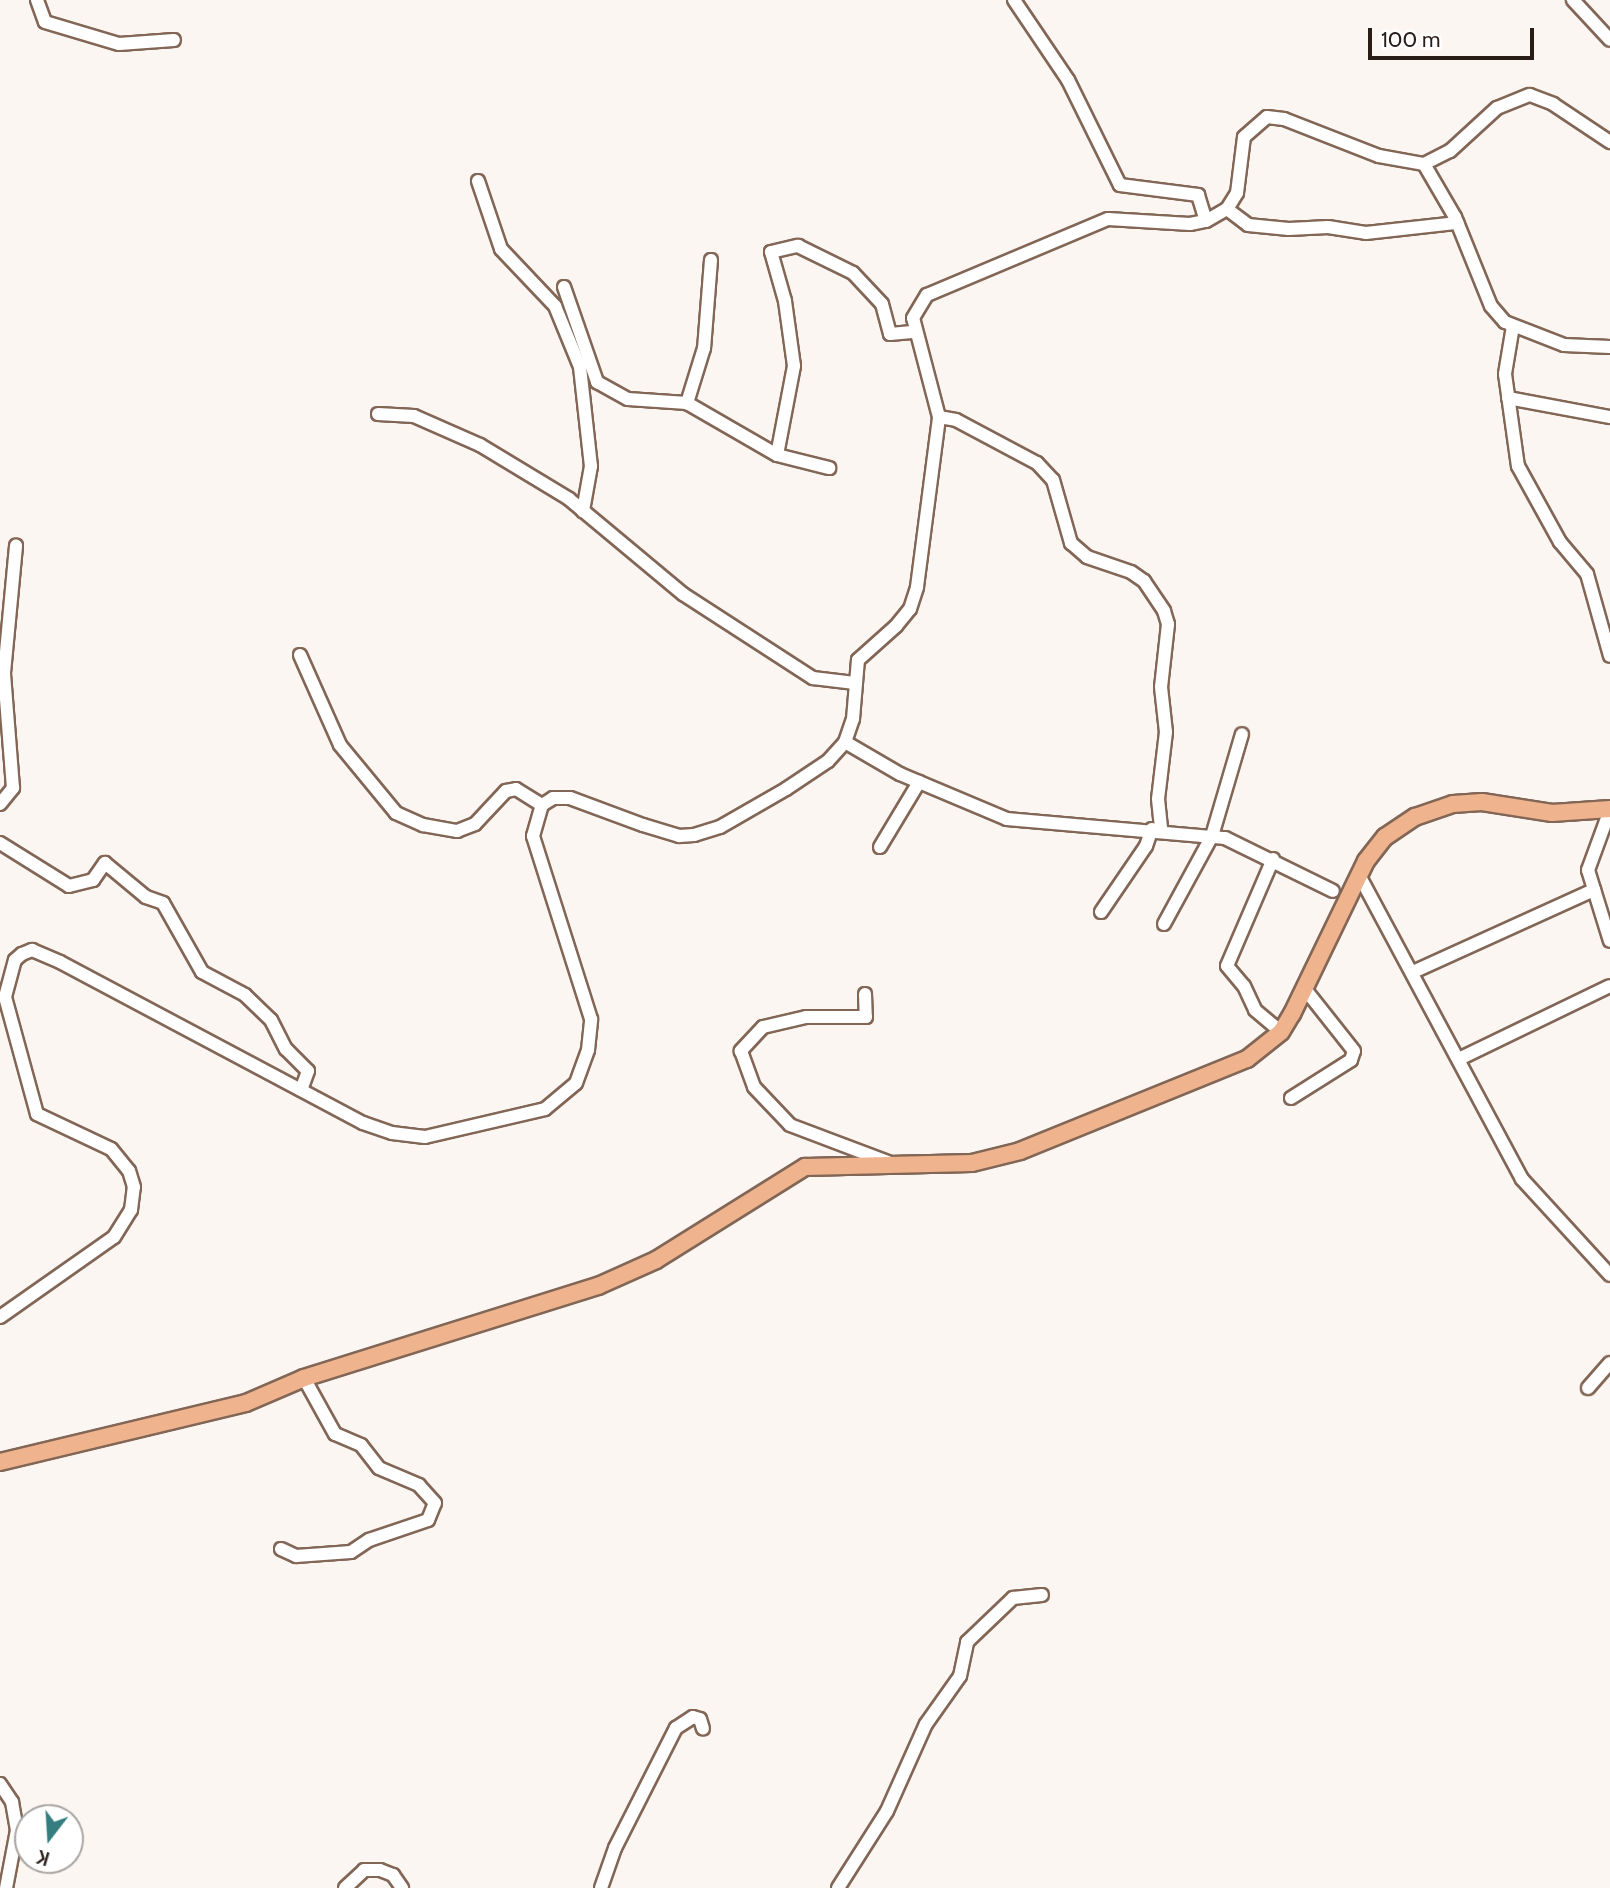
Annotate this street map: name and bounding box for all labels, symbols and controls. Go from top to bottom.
scale bar [1372,14,1538,58]
text: 100 m [1381,27,1440,52]
north arrow [14,1804,84,1874]
text: K [34,1845,52,1870]

